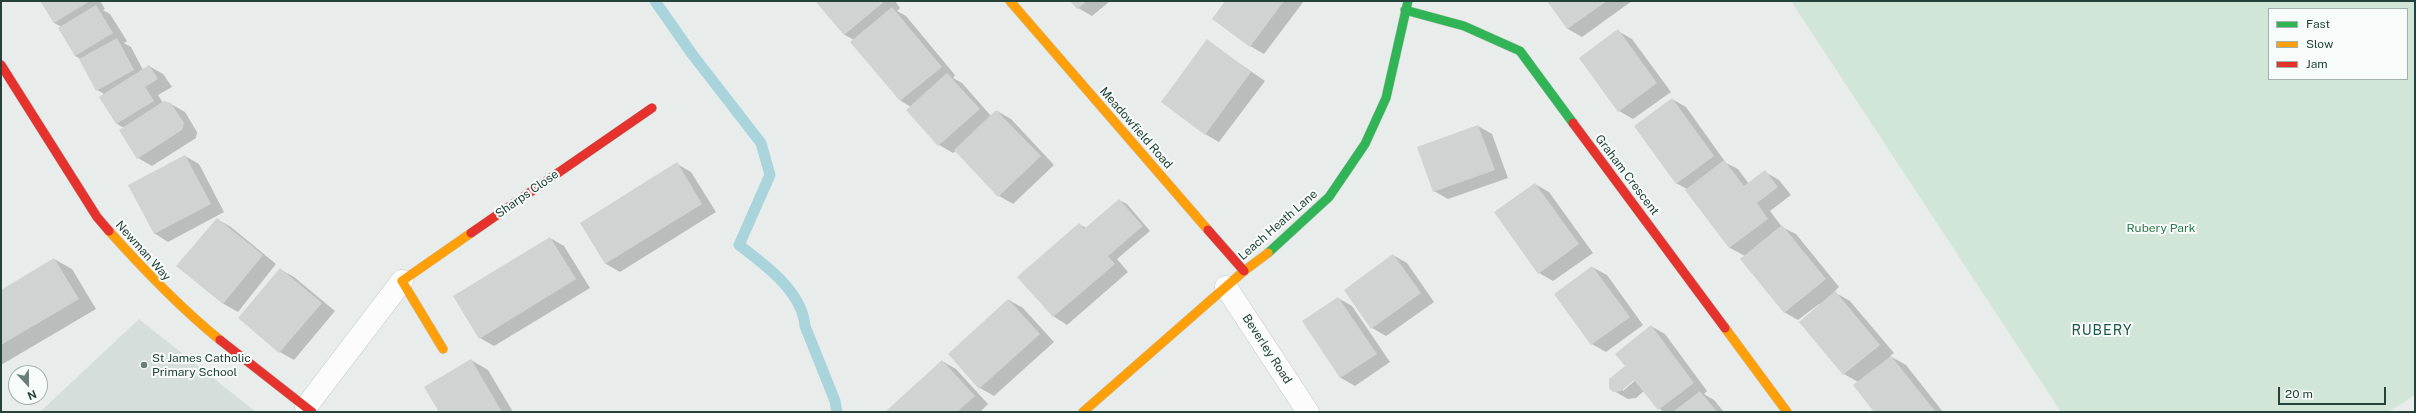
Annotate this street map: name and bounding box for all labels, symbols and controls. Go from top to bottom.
legend [2268,8,2408,80]
text: Fast [2306,17,2330,31]
text: Slow [2306,37,2333,51]
text: Jam [2306,57,2328,71]
street label: Meadowfield Road [1097,84,1175,172]
street label: Graham Crescent [1592,132,1662,218]
street label: Sharps Close [493,167,561,221]
street label: Leach Heath Lane [1235,187,1321,263]
street label: Newman Way [112,218,174,284]
park label: Rubery Park [2127,221,2195,235]
street label: Beverley Road [1239,312,1295,386]
district label: RUBERY [2071,323,2133,339]
place label: St James Catholic Primary School [152,351,251,379]
marker: St James Catholic Primary School [139,360,149,370]
north arrow [8,365,48,405]
scale bar [2280,379,2388,405]
text: 20 m [2285,387,2313,401]
text: N [26,388,38,402]

